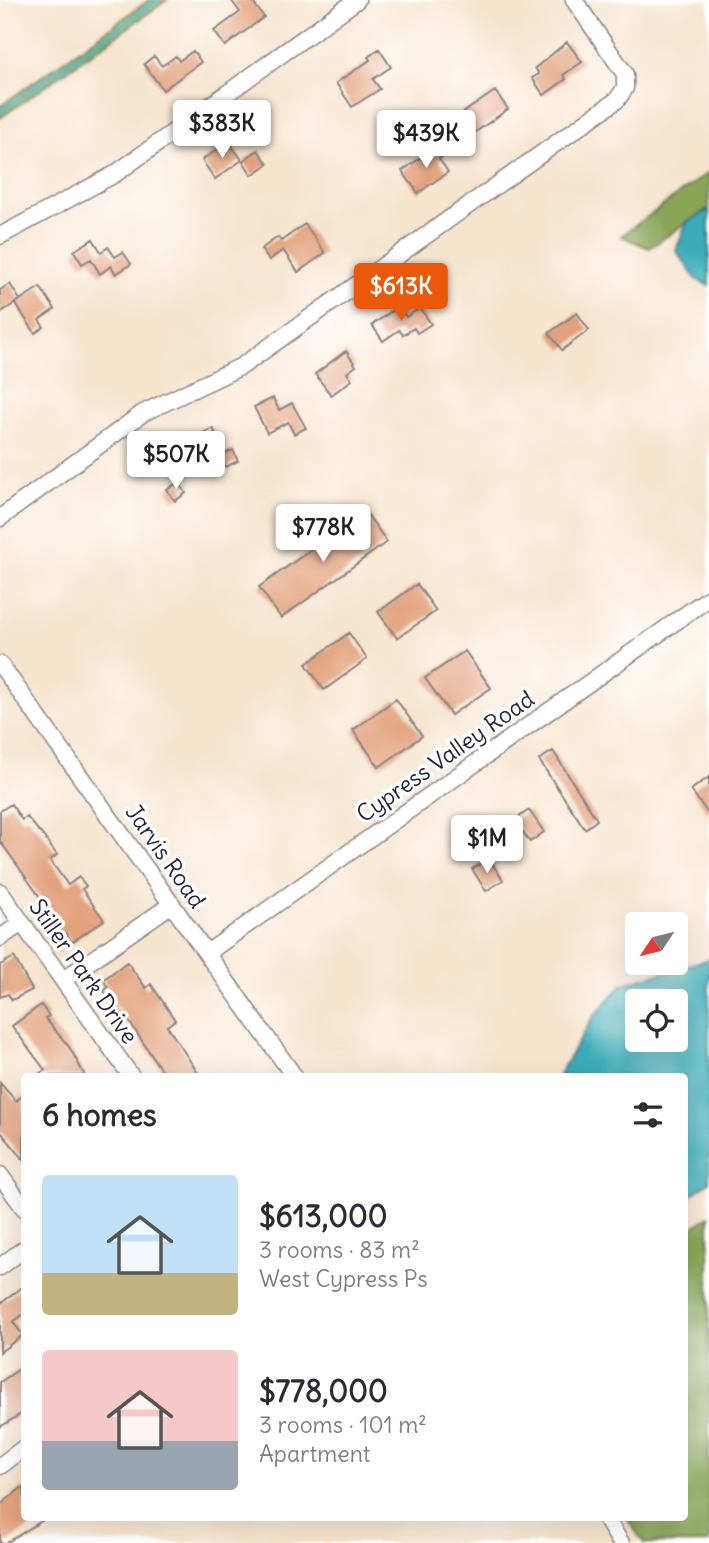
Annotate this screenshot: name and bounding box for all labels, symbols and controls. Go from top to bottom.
pin: $383K [173,100,271,160]
text: $383K [189,108,255,137]
pin: $439K [377,110,475,170]
text: $439K [393,118,459,147]
pin: $613K [352,264,450,323]
text: $613K [370,271,432,300]
pin: $507K [127,432,225,491]
text: $507K [143,439,209,468]
pin: $778K [274,504,372,564]
text: $778K [292,512,354,541]
street label: Cypress Valley Road [351,684,539,828]
street label: Jarvis Road [120,798,212,914]
pin: $1M [453,816,521,875]
text: $1M [467,823,507,852]
street label: Stiller Park Drive [23,893,145,1049]
north arrow [625,912,688,975]
map controls [625,912,688,1052]
button: locate [625,989,688,1052]
text: 6 homes [42,1096,157,1134]
icon: filters [629,1096,667,1134]
text: $613,000 [259,1197,387,1235]
icon: home [98,1203,182,1287]
text: 3 rooms · 83 m² [259,1235,420,1264]
text: West Cypress Ps [259,1264,428,1293]
text: $778,000 [259,1372,388,1410]
icon: home [98,1378,182,1462]
text: 3 rooms · 101 m² [259,1410,427,1439]
text: Apartment [259,1439,371,1468]

